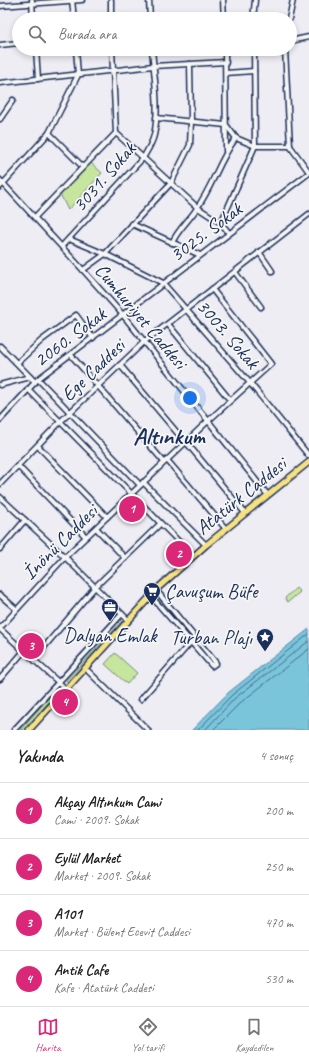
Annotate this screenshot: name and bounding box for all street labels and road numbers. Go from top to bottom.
street label: 3031. Sokak [67,136,142,217]
street label: 3025. Sokak [165,196,248,267]
street label: Cumhuriyet Caddesi [89,258,194,376]
street label: 3003. Sokak [191,294,266,375]
street label: 2060. Sokak [29,301,112,372]
street label: Ege Caddesi [56,332,132,407]
street label: Atatürk Caddesi [190,450,293,540]
street label: İnönü Caddesi [17,498,104,585]

